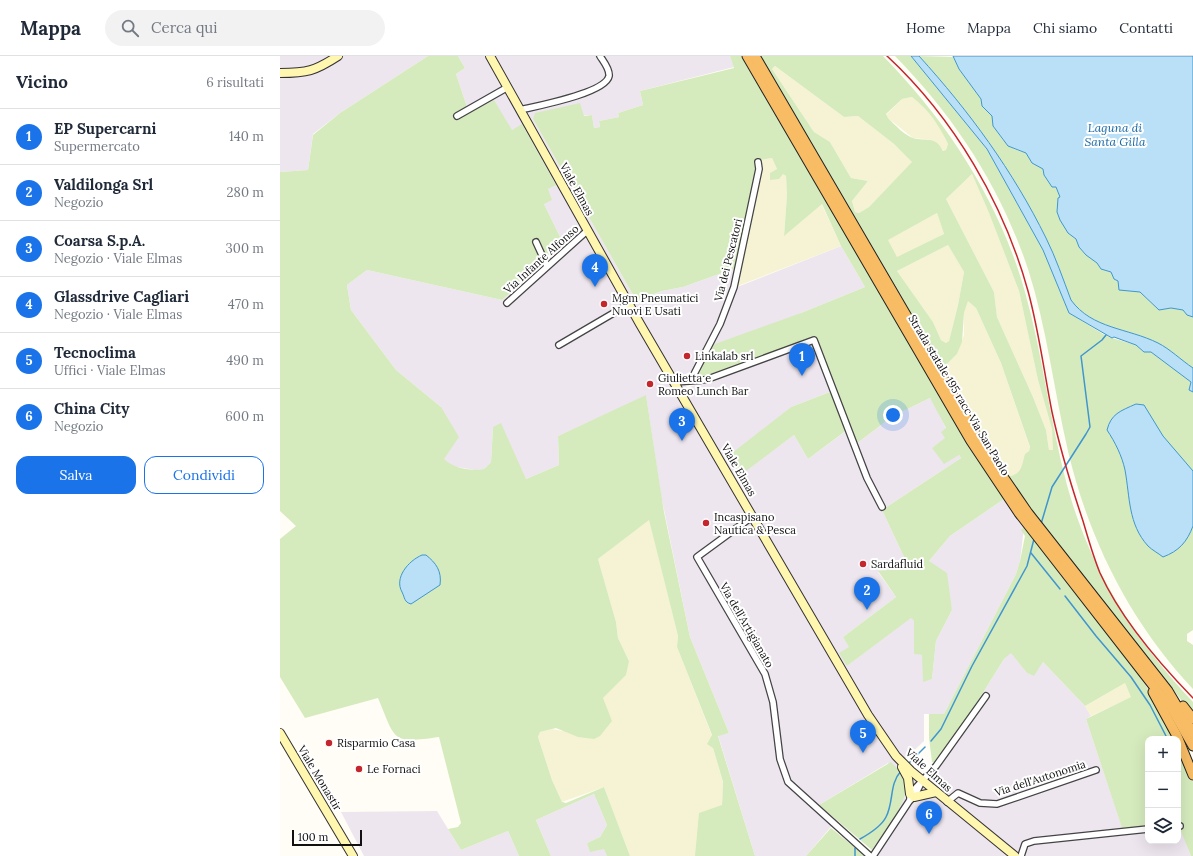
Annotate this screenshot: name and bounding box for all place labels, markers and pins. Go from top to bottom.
pin: 4 [582,254,608,287]
place label: Mgm Pneumatici Nuovi E Usati [612,291,698,318]
marker: Mgm Pneumatici Nuovi E Usati [599,299,609,309]
pin: 1 [789,343,815,376]
place label: Linkalab srl [695,349,753,363]
marker: Linkalab srl [682,351,692,361]
place label: Giulietta e Romeo Lunch Bar [658,371,749,398]
marker: Giulietta e Romeo Lunch Bar [645,379,655,389]
pin: 3 [669,408,695,441]
place label: Incaspisano Nautica & Pesca [714,510,796,537]
marker: Incaspisano Nautica & Pesca [701,518,711,528]
place label: Sardafluid [871,557,924,571]
marker: Sardafluid [858,559,868,569]
pin: 2 [854,577,880,610]
pin: 5 [850,720,876,753]
place label: Risparmio Casa [337,736,416,750]
marker: Risparmio Casa [324,738,334,748]
place label: Le Fornaci [367,762,421,776]
marker: Le Fornaci [354,764,364,774]
pin: 6 [916,801,942,834]

